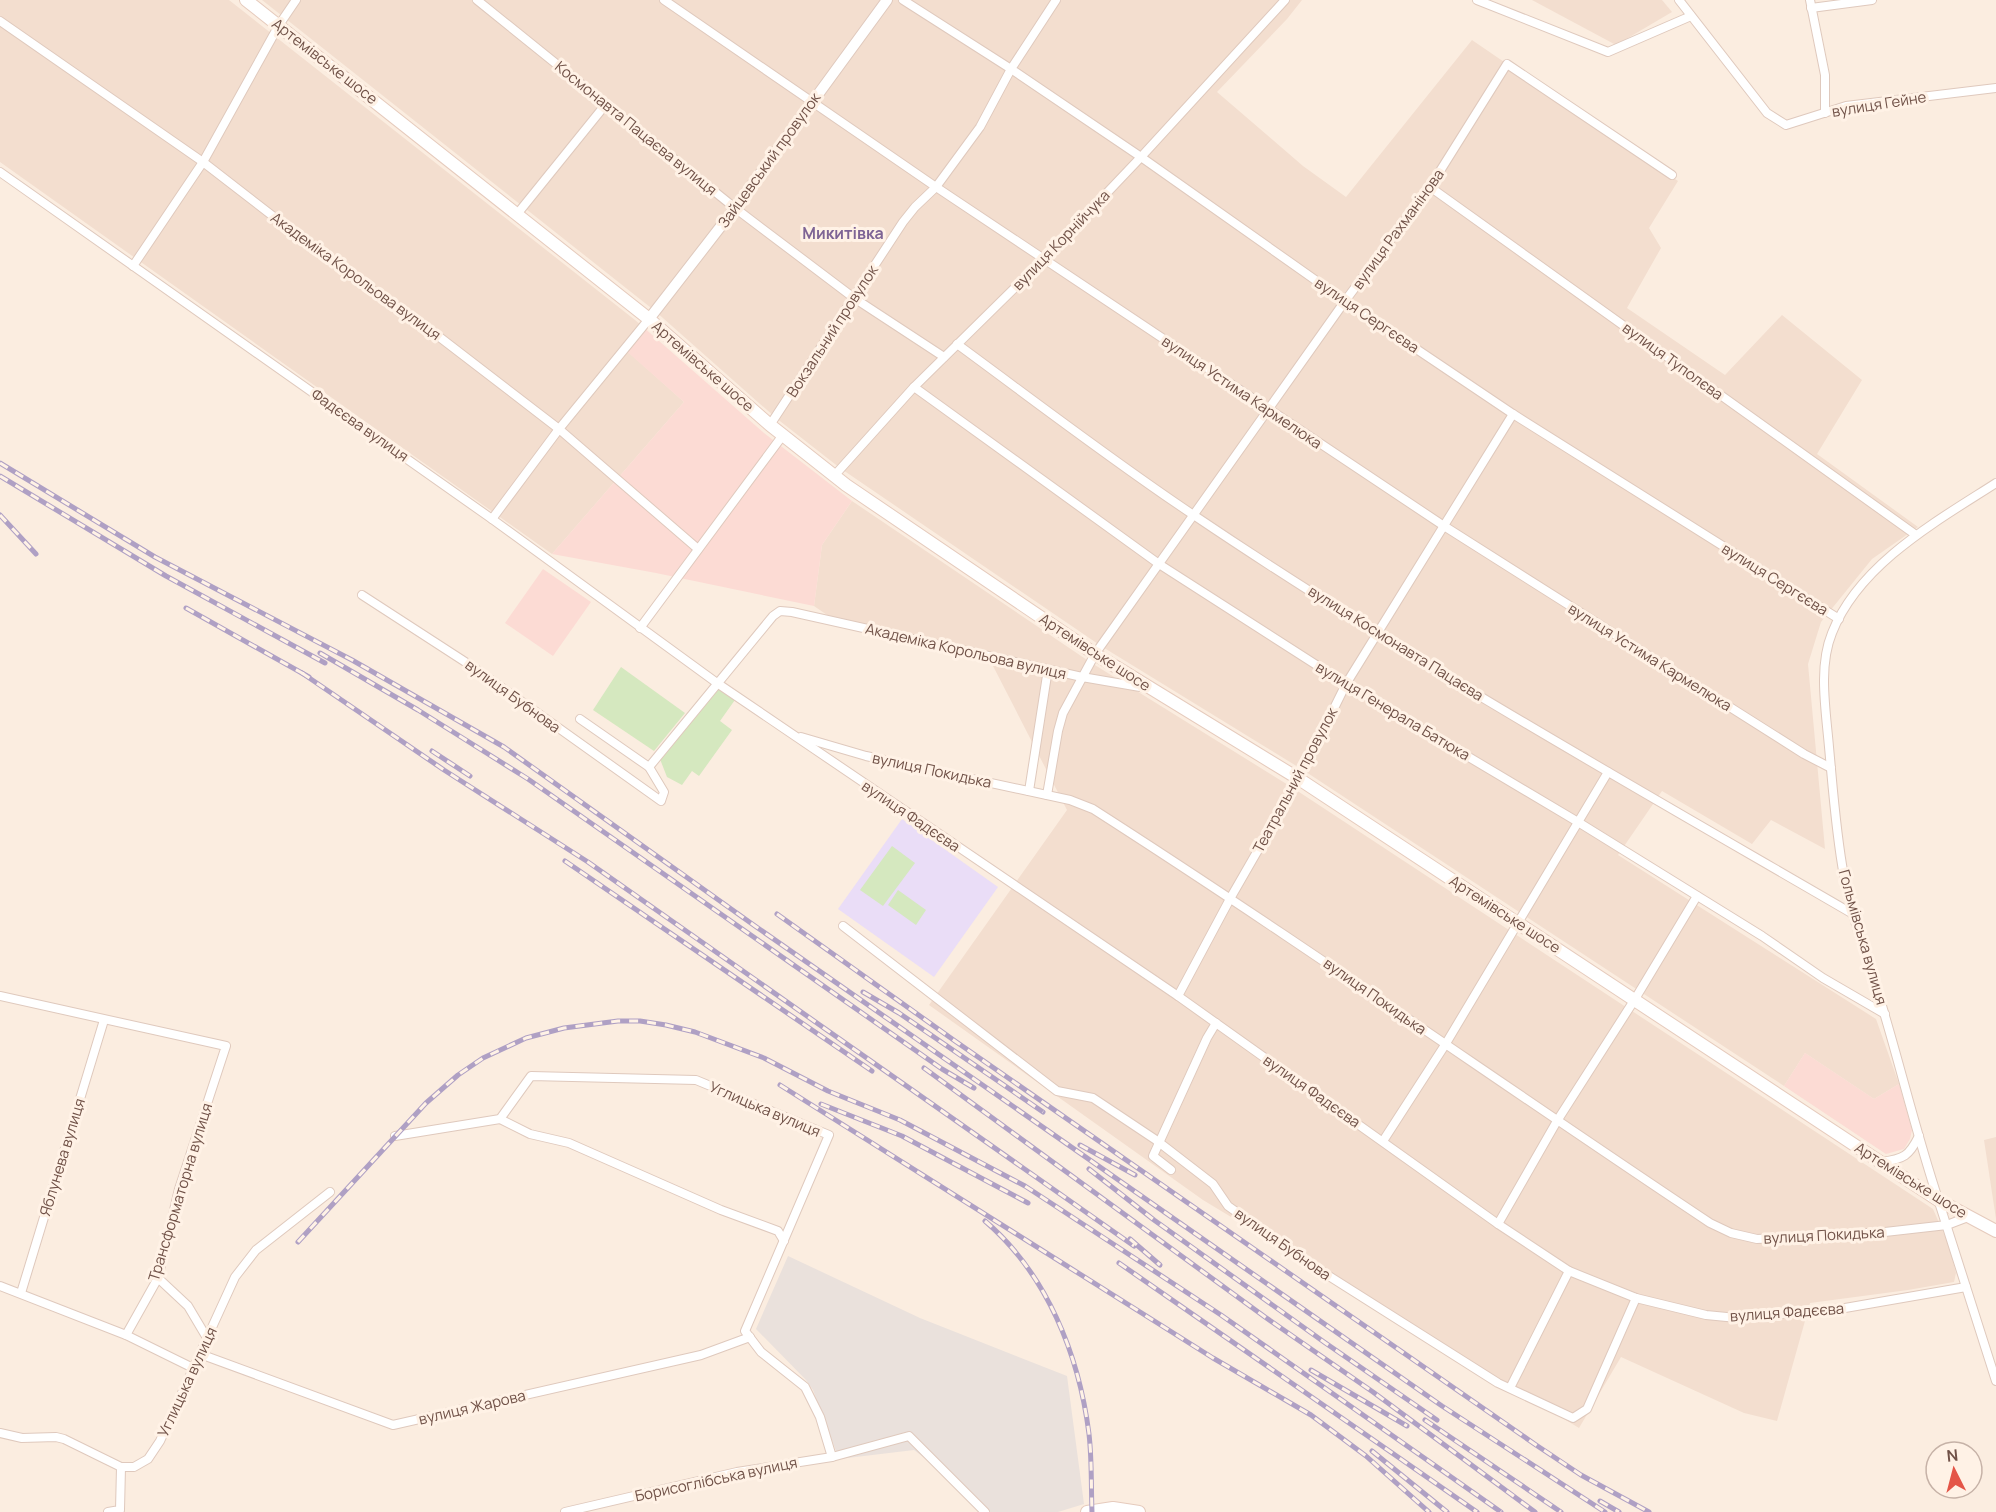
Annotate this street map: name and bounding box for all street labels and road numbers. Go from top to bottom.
street label: Артемівське шосе [268,13,382,109]
street label: Космонавта Пацаєва вулиця [551,56,721,200]
street label: вулиця Гейне [1830,86,1928,122]
street label: Зайцевський провулок [713,88,826,232]
street label: вулиця Рахманінова [1347,165,1449,293]
street label: вулиця Корнійчука [1008,185,1114,295]
street label: Академіка Корольова вулиця [267,207,445,345]
street label: Вокзальний провулок [781,260,883,401]
street label: вулиця Сергєєва [1311,272,1423,358]
street label: Артемівське шосе [647,316,759,416]
street label: вулиця Туполєва [1618,317,1728,405]
street label: вулиця Устима Кармелюка [1158,330,1326,454]
street label: Фадєєва вулиця [307,384,413,466]
street label: вулиця Сергєєва [1718,538,1832,620]
street label: вулиця Космонавта Пацаєва [1304,580,1488,706]
street label: вулиця Устима Кармелюка [1564,598,1736,716]
street label: Артемівське шосе [1035,608,1155,696]
street label: Академіка Корольова вулиця [863,618,1069,684]
street label: вулиця Бубнова [461,654,565,738]
street label: вулиця Генерала Батюка [1312,657,1474,765]
street label: Театральний провулок [1248,703,1343,856]
street label: вулиця Покидька [870,747,994,793]
street label: вулиця Фадєєва [858,775,964,857]
street label: Гольмівська вулиця [1834,867,1892,1007]
street label: Артемівське шосе [1445,870,1565,958]
street label: вулиця Покидька [1319,953,1431,1039]
street label: вулиця Фадєєва [1259,1050,1365,1132]
street label: Углицька вулиця [706,1076,824,1142]
street label: Яблунева вулиця [34,1096,90,1218]
street label: Трансформаторна вулиця [143,1100,217,1284]
street label: Артемівське шосе [1851,1137,1971,1223]
street label: вулиця Бубнова [1231,1203,1335,1285]
street label: вулиця Покидька [1763,1221,1885,1249]
street label: вулиця Фадєєва [1729,1298,1845,1326]
street label: Углицька вулиця [152,1324,222,1440]
street label: вулиця Жарова [416,1384,528,1430]
street label: Борисоглібська вулиця [633,1452,799,1506]

